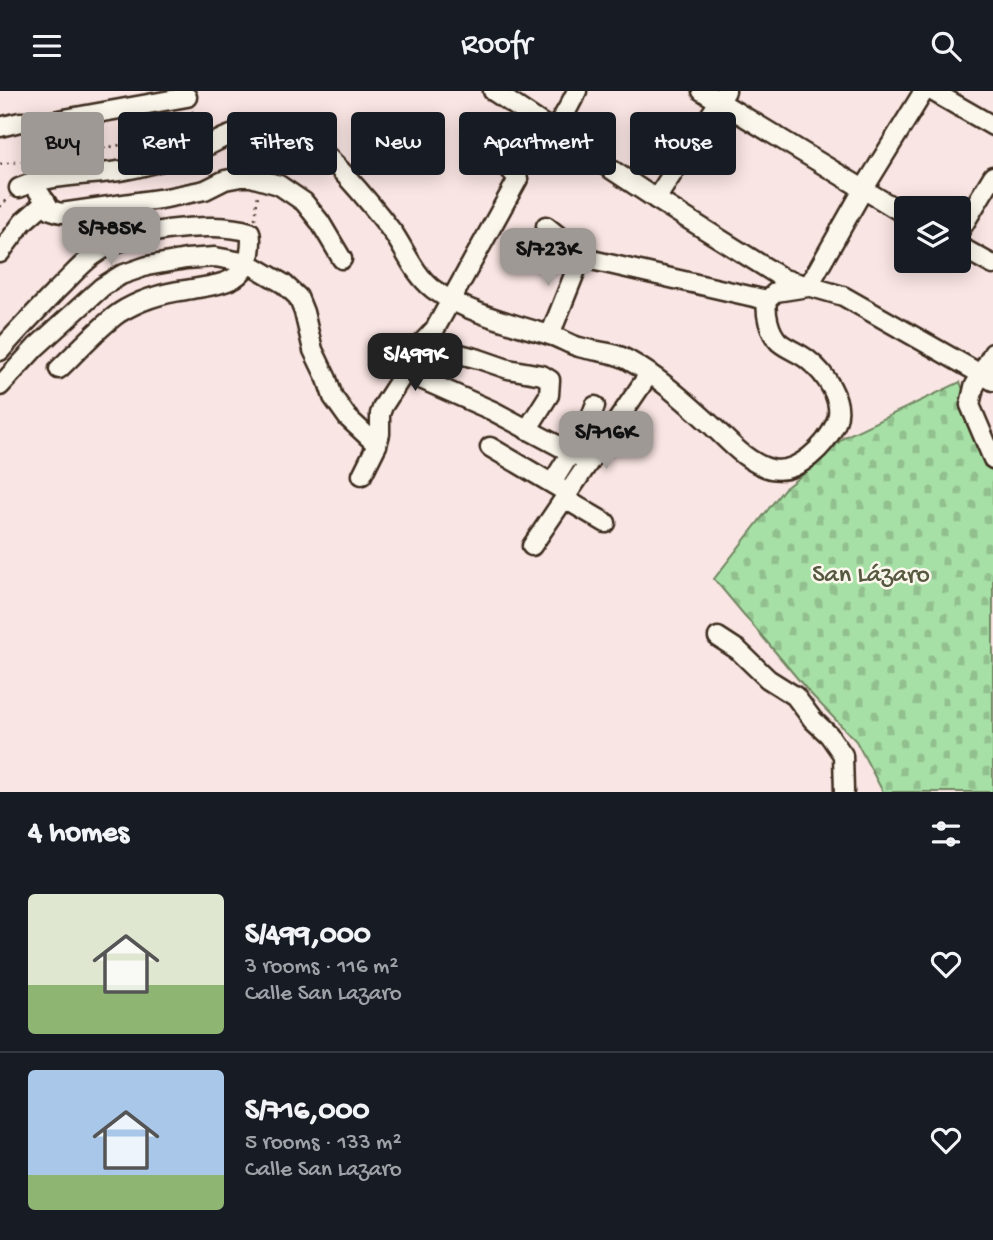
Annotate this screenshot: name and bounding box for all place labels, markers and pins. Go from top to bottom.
pin: S/785K [54,207,168,267]
pin: S/723K [491,229,605,288]
pin: S/499K [358,334,472,393]
pin: S/716K [549,411,663,471]

